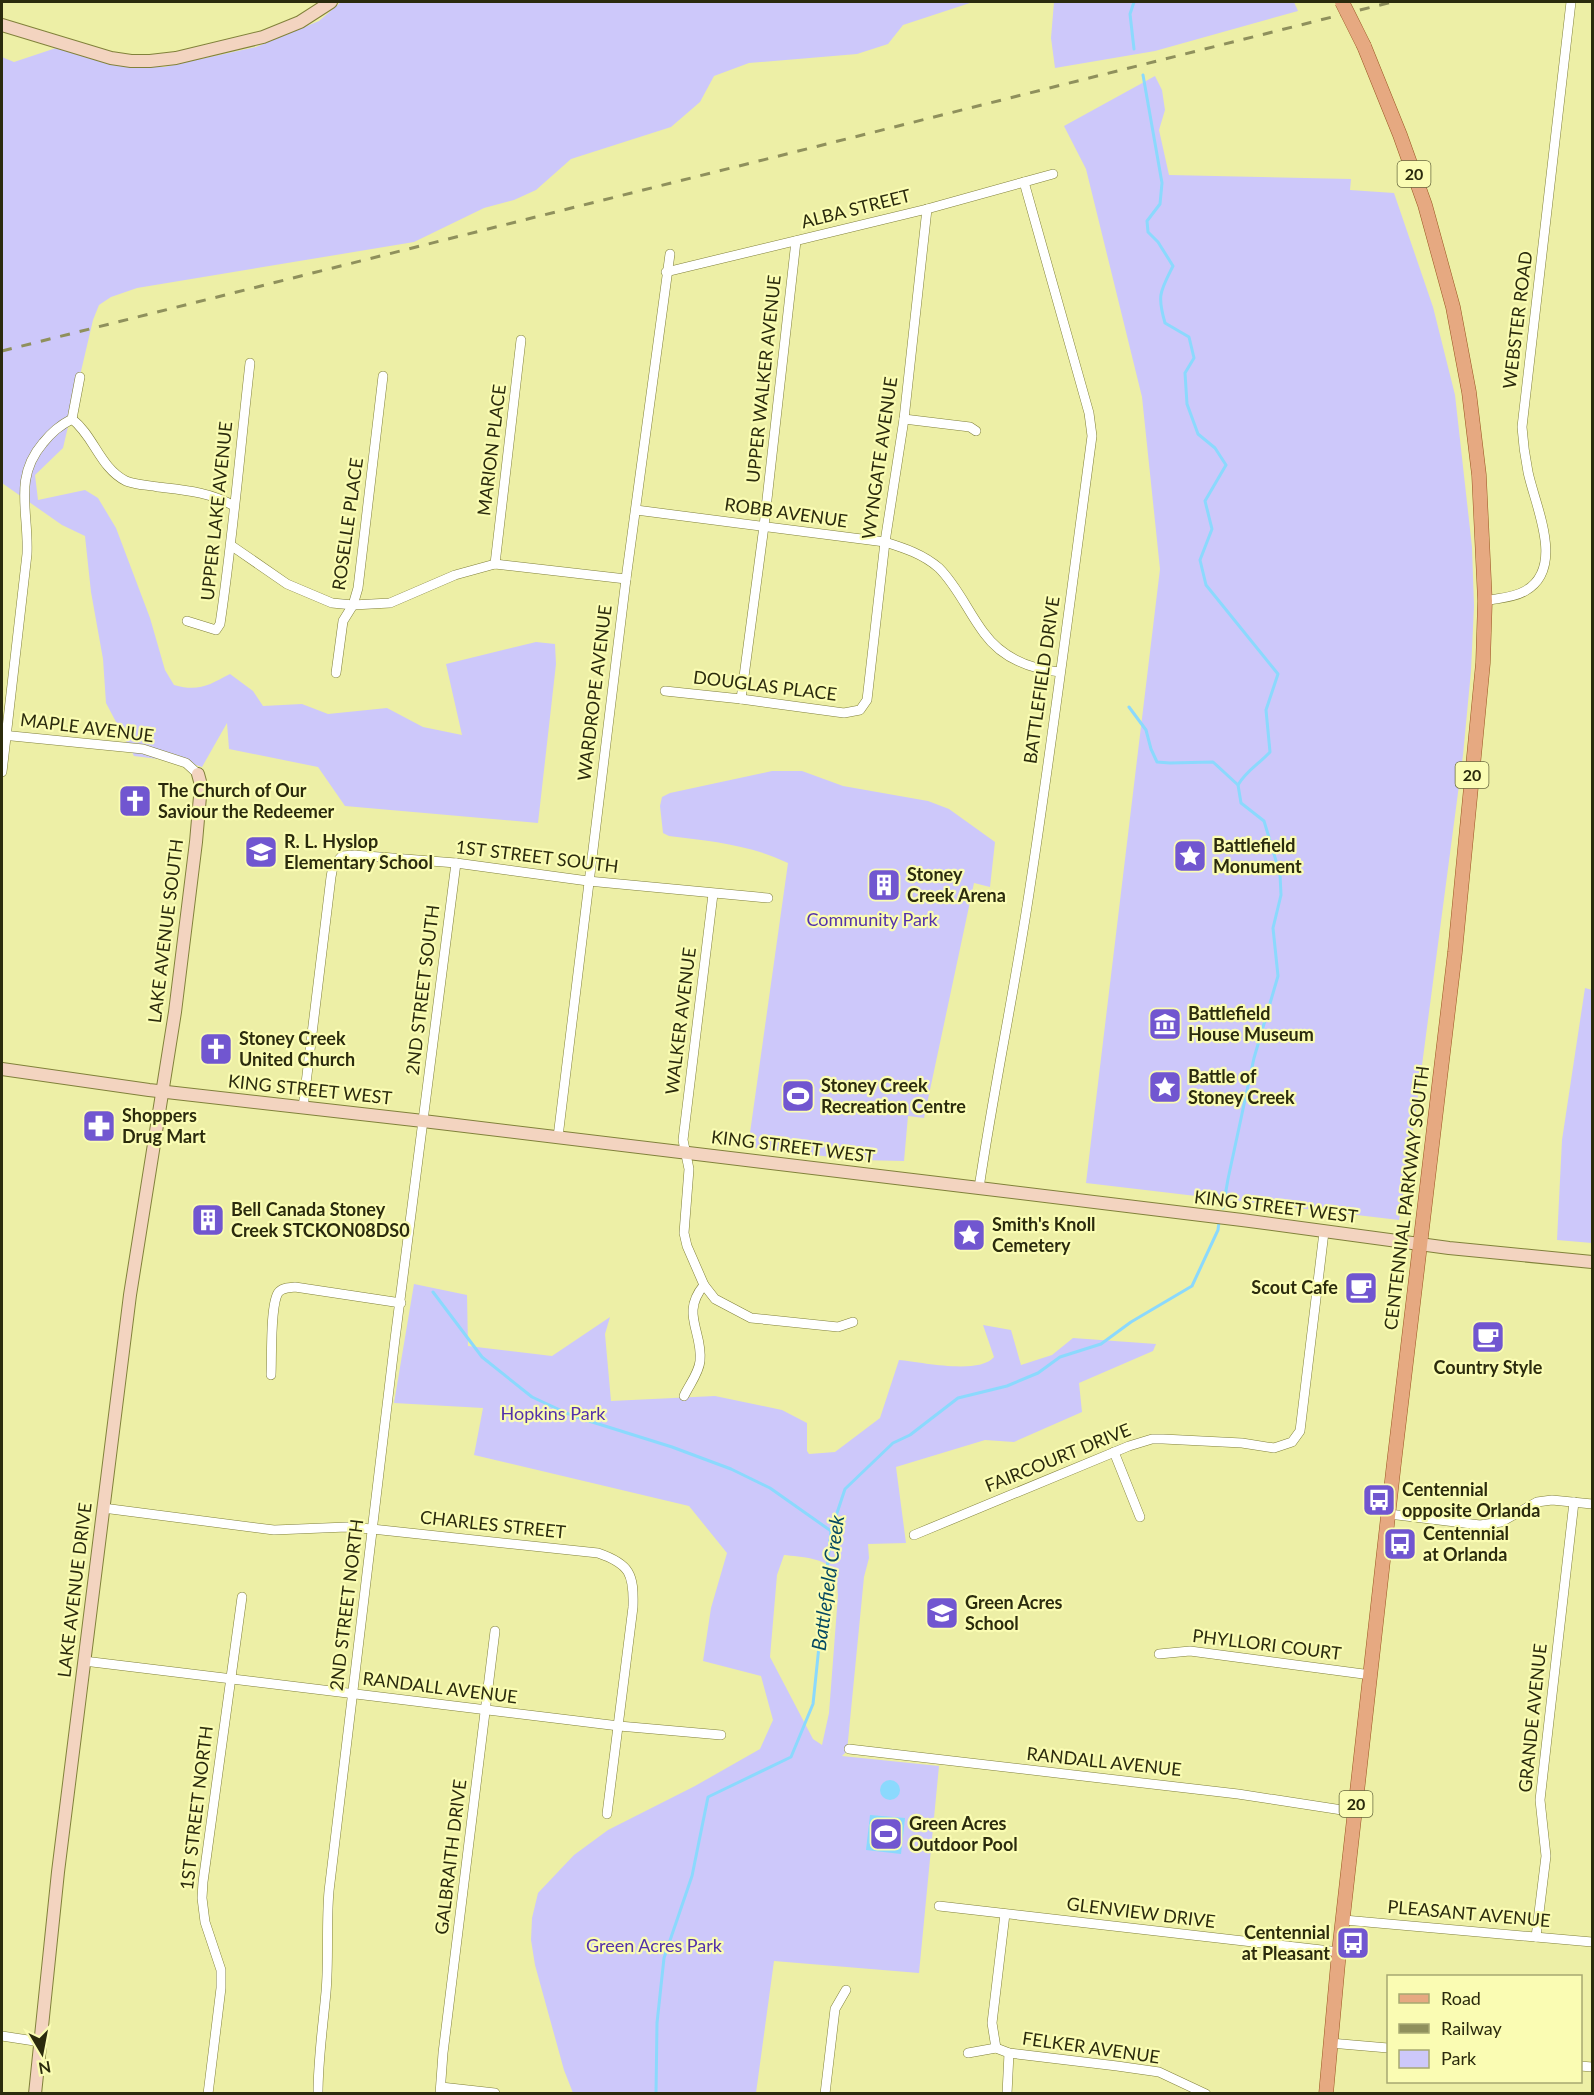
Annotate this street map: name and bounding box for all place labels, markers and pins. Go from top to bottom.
place label: The Church of Our Saviour the Redeemer [158,779,334,822]
church icon: The Church of Our Saviour the Redeemer [117,783,153,819]
place label: R. L. Hyslop Elementary School [284,830,433,873]
school or university icon: R. L. Hyslop Elementary School [243,834,279,870]
place label: Battlefield Monument [1213,834,1302,877]
place icon: Battlefield Monument [1172,838,1208,874]
place label: Stoney Creek Arena [907,863,1006,906]
building icon: Stoney Creek Arena [866,867,902,903]
place label: Battlefield House Museum [1188,1002,1314,1045]
museum icon: Battlefield House Museum [1147,1006,1183,1042]
place label: Stoney Creek United Church [239,1027,355,1070]
church icon: Stoney Creek United Church [198,1031,234,1067]
place label: Battle of Stoney Creek [1188,1065,1295,1108]
place icon: Battle of Stoney Creek [1147,1069,1183,1105]
place label: Stoney Creek Recreation Centre [821,1074,966,1117]
sports icon: Stoney Creek Recreation Centre [780,1078,816,1114]
place label: Shoppers Drug Mart [122,1104,206,1147]
pharmacy icon: Shoppers Drug Mart [81,1108,117,1144]
place label: Bell Canada Stoney Creek STCKON08DS0 [231,1198,410,1241]
building icon: Bell Canada Stoney Creek STCKON08DS0 [190,1202,226,1238]
place label: Smith's Knoll Cemetery [992,1213,1096,1256]
place icon: Smith's Knoll Cemetery [951,1217,987,1253]
cafe icon: Scout Cafe [1343,1270,1379,1306]
place label: Scout Cafe [1251,1276,1338,1298]
cafe icon: Country Style [1470,1319,1506,1355]
place label: Country Style [1434,1356,1543,1378]
place label: Centennial opposite Orlanda [1402,1478,1540,1521]
bus stop icon: Centennial opposite Orlanda [1361,1482,1397,1518]
place label: Centennial at Orlanda [1423,1522,1509,1565]
bus stop icon: Centennial at Orlanda [1382,1526,1418,1562]
place label: Green Acres School [965,1591,1063,1634]
school or university icon: Green Acres School [924,1595,960,1631]
place label: Green Acres Outdoor Pool [909,1812,1018,1855]
sports icon: Green Acres Outdoor Pool [868,1816,904,1852]
place label: Centennial at Pleasant [1242,1921,1330,1964]
bus stop icon: Centennial at Pleasant [1335,1925,1371,1961]

